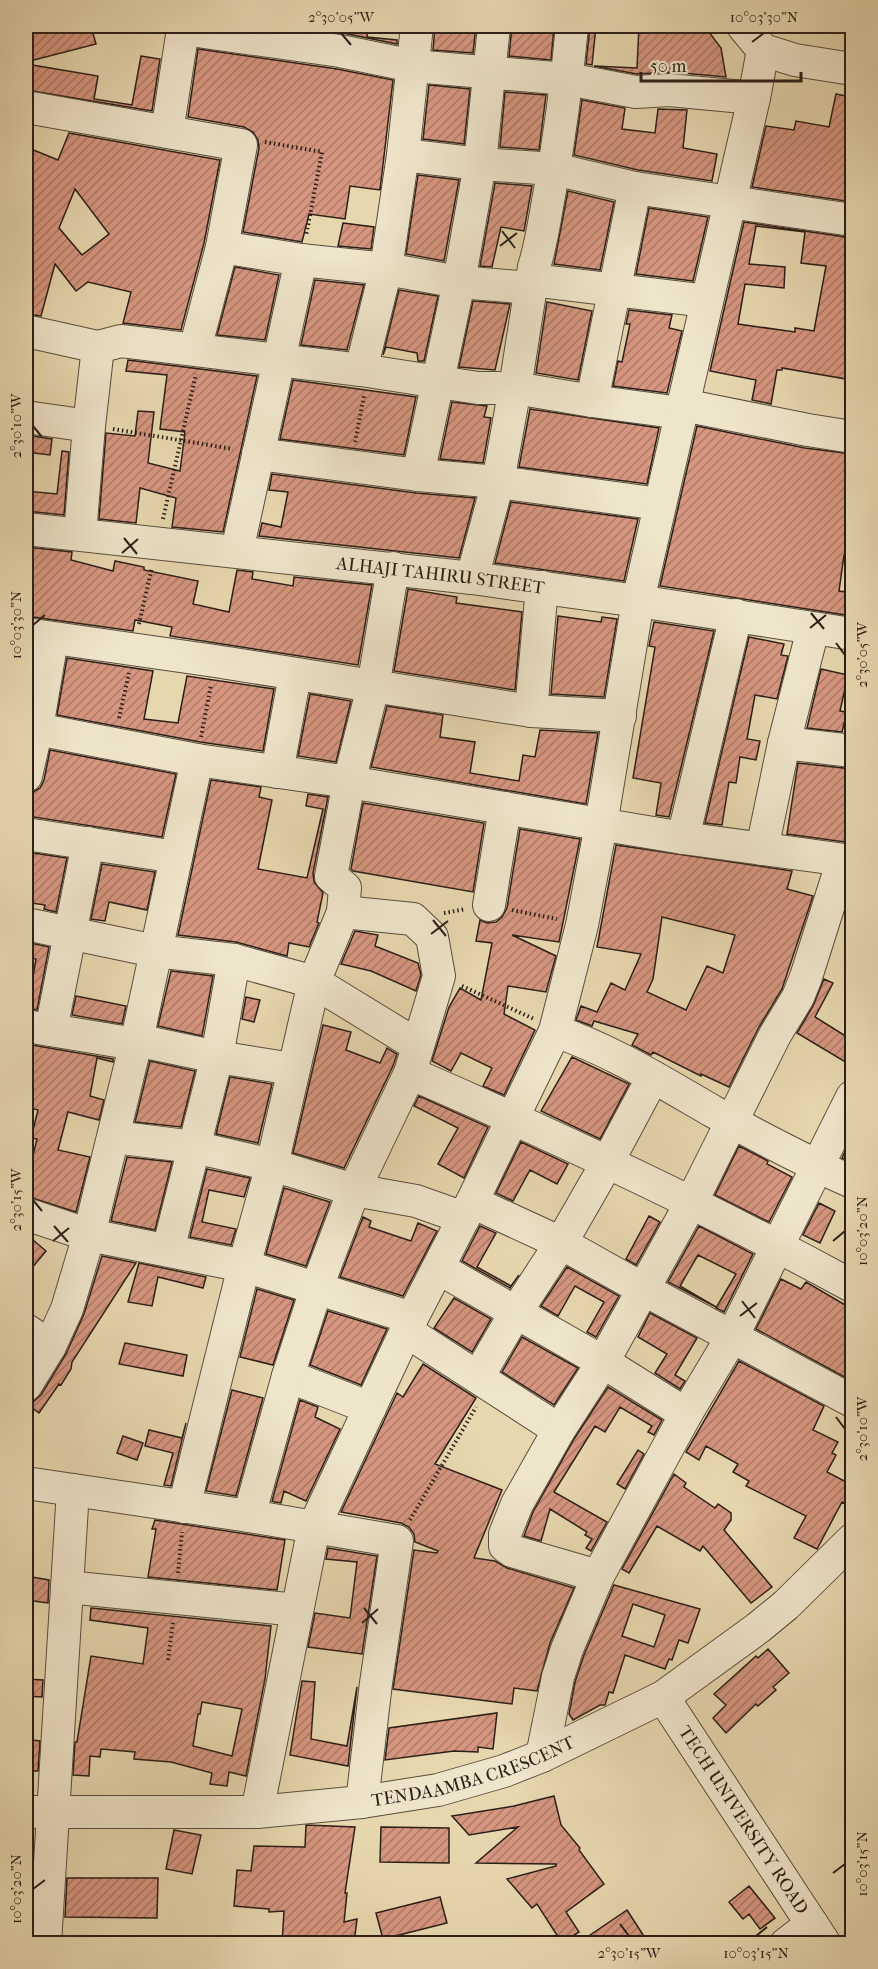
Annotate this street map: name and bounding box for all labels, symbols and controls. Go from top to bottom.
text: 2°30'05"W [308,8,375,26]
text: 10°03'30"N [730,8,799,26]
scale bar [641,45,802,83]
text: 50 m [650,56,687,77]
text: 2°30'10"W [7,392,25,458]
street label: ALHAJI TAHIRU STREET [334,553,546,599]
text: 10°03'30"N [7,590,25,659]
text: 2°30'05"W [853,621,871,688]
text: 2°30'15"W [7,1167,25,1232]
text: 10°03'20"N [853,1195,871,1266]
text: 2°30'10"W [853,1395,871,1461]
street label: TECH UNIVERSITY ROAD [674,1722,812,1918]
street label: TENDAAMBA CRESCENT [370,1731,579,1811]
text: 10°03'15"N [853,1831,871,1897]
text: 10°03'20"N [7,1853,25,1924]
text: 2°30'15"W [597,1944,662,1962]
text: 10°03'15"N [723,1944,789,1962]

